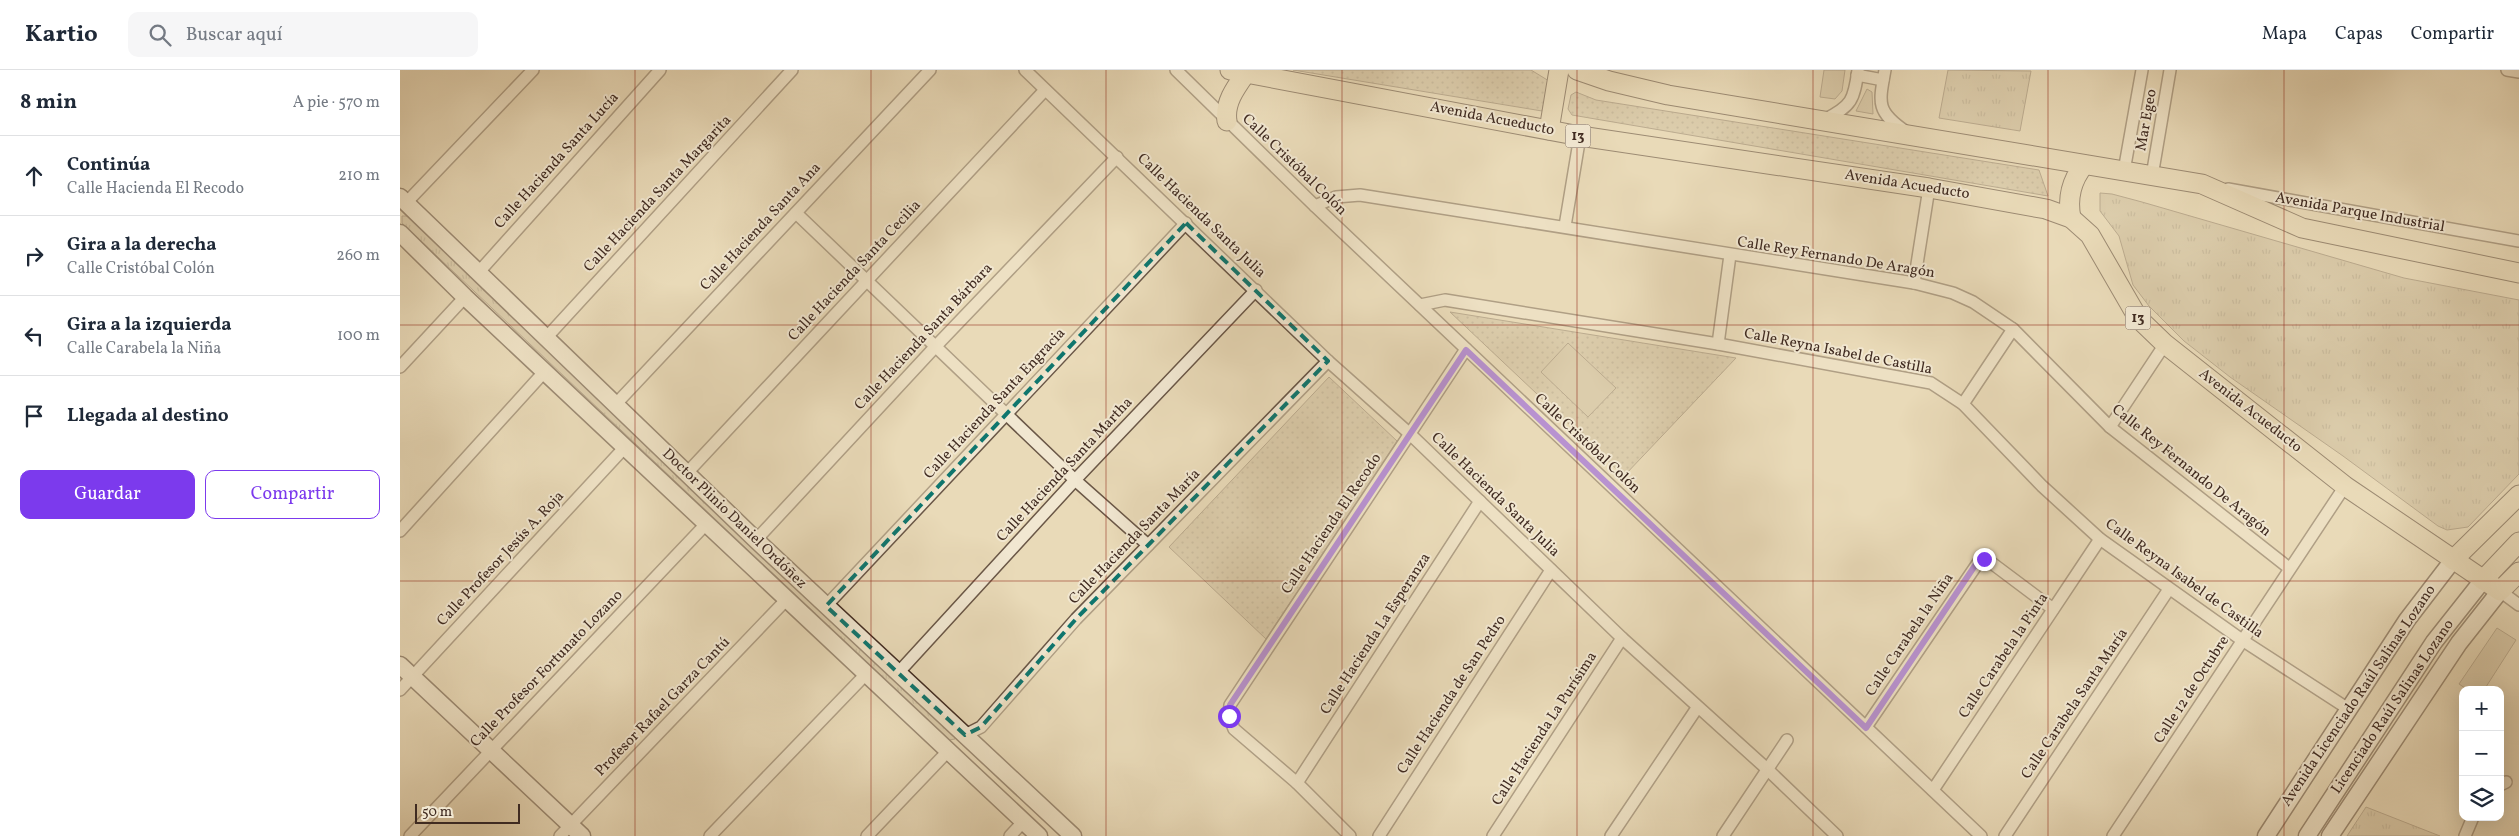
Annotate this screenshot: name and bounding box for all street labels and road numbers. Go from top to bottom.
street label: Mar Egeo [2131,87,2163,153]
street label: Calle Hacienda Santa Lucía [490,88,624,234]
street label: Avenida Acueducto [1428,97,1556,141]
street label: Calle Cristóbal Colón [1237,109,1351,221]
street label: Calle Hacienda Santa Margarita [579,111,737,277]
road number: 13 [1566,124,1590,148]
street label: Calle Hacienda Santa Julia [1132,149,1270,283]
street label: Calle Hacienda Santa Ana [696,158,826,296]
street label: Avenida Acueducto [1843,165,1971,205]
street label: Avenida Parque Industrial [2274,188,2446,238]
street label: Calle Hacienda Santa Cecilia [784,196,926,346]
street label: Calle Rey Fernando De Aragón [1736,232,1936,284]
street label: Calle Hacienda Santa Bárbara [850,259,998,415]
road number: 13 [2126,307,2150,330]
street label: Calle Reyna Isabel de Castilla [1742,323,1934,381]
street label: Calle Hacienda Santa Engracia [919,324,1071,484]
street label: Avenida Acueducto [2194,364,2306,458]
street label: Calle Cristóbal Colón [1529,389,1645,499]
street label: Calle Hacienda Santa Martha [992,393,1138,547]
street label: Calle Rey Fernando De Aragón [2107,400,2275,542]
street label: Calle Hacienda Santa Julia [1426,428,1564,562]
street label: Doctor Plinio Daniel Ordóñez [657,444,811,594]
street label: Calle Hacienda El Recodo [1277,449,1387,599]
street label: Calle Hacienda Santa María [1064,464,1206,610]
street label: Calle Profesor Jesús A. Roja [433,487,569,631]
street label: Calle Reyna Isabel de Castilla [2100,514,2268,644]
street label: Calle Hacienda La Esperanza [1316,549,1436,719]
street label: Calle Carabela la Niña [1861,569,1959,701]
street label: Avenida Licenciado Raúl Salinas Lozano [2278,582,2440,810]
street label: Calle Profesor Fortunato Lozano [466,586,628,752]
street label: Calle Carabela la Pinta [1954,589,2054,723]
street label: Calle Hacienda de San Pedro [1393,611,1511,779]
street label: Licenciado Raúl Salinas Lozano [2328,616,2458,798]
street label: Calle Carabela Santa María [2017,624,2133,784]
street label: Calle 12 de Octubre [2149,632,2235,748]
street label: Profesor Rafael Garza Cantú [591,633,735,781]
street label: Calle Hacienda La Purísima [1487,648,1603,810]

